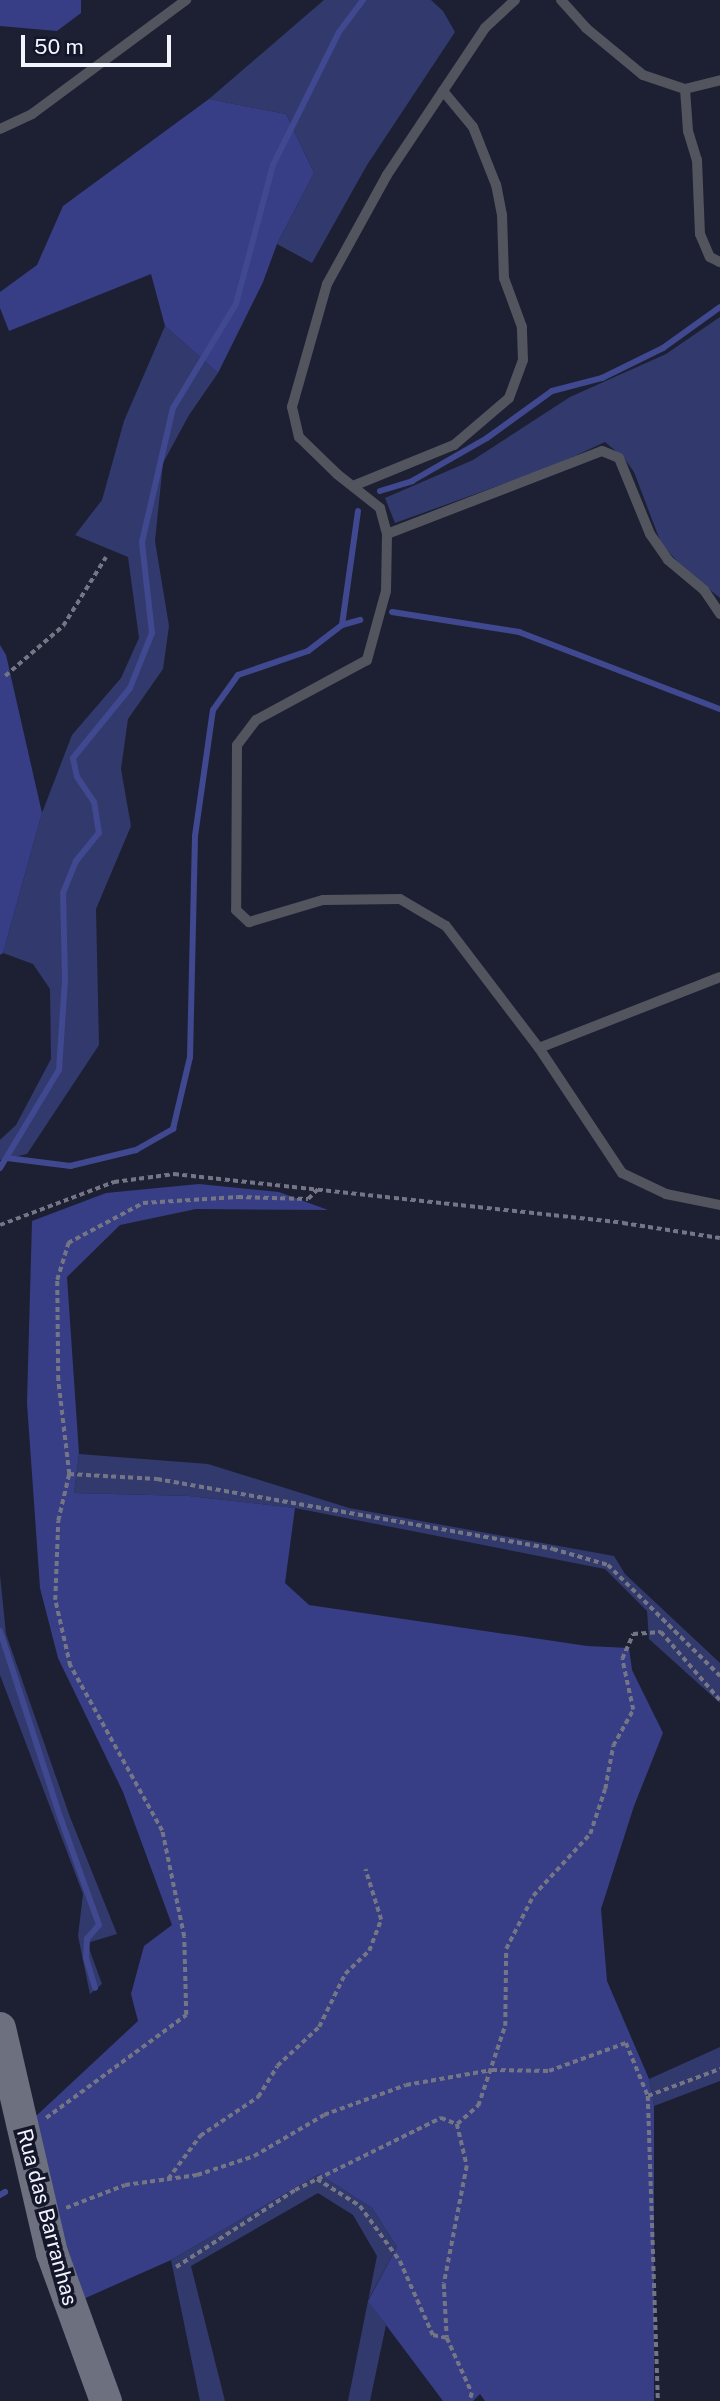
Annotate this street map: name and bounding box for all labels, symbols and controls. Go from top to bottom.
scale bar [24,21,175,65]
text: 50 m [34,34,84,59]
street label: Rua das Barranhas [11,2126,83,2308]

